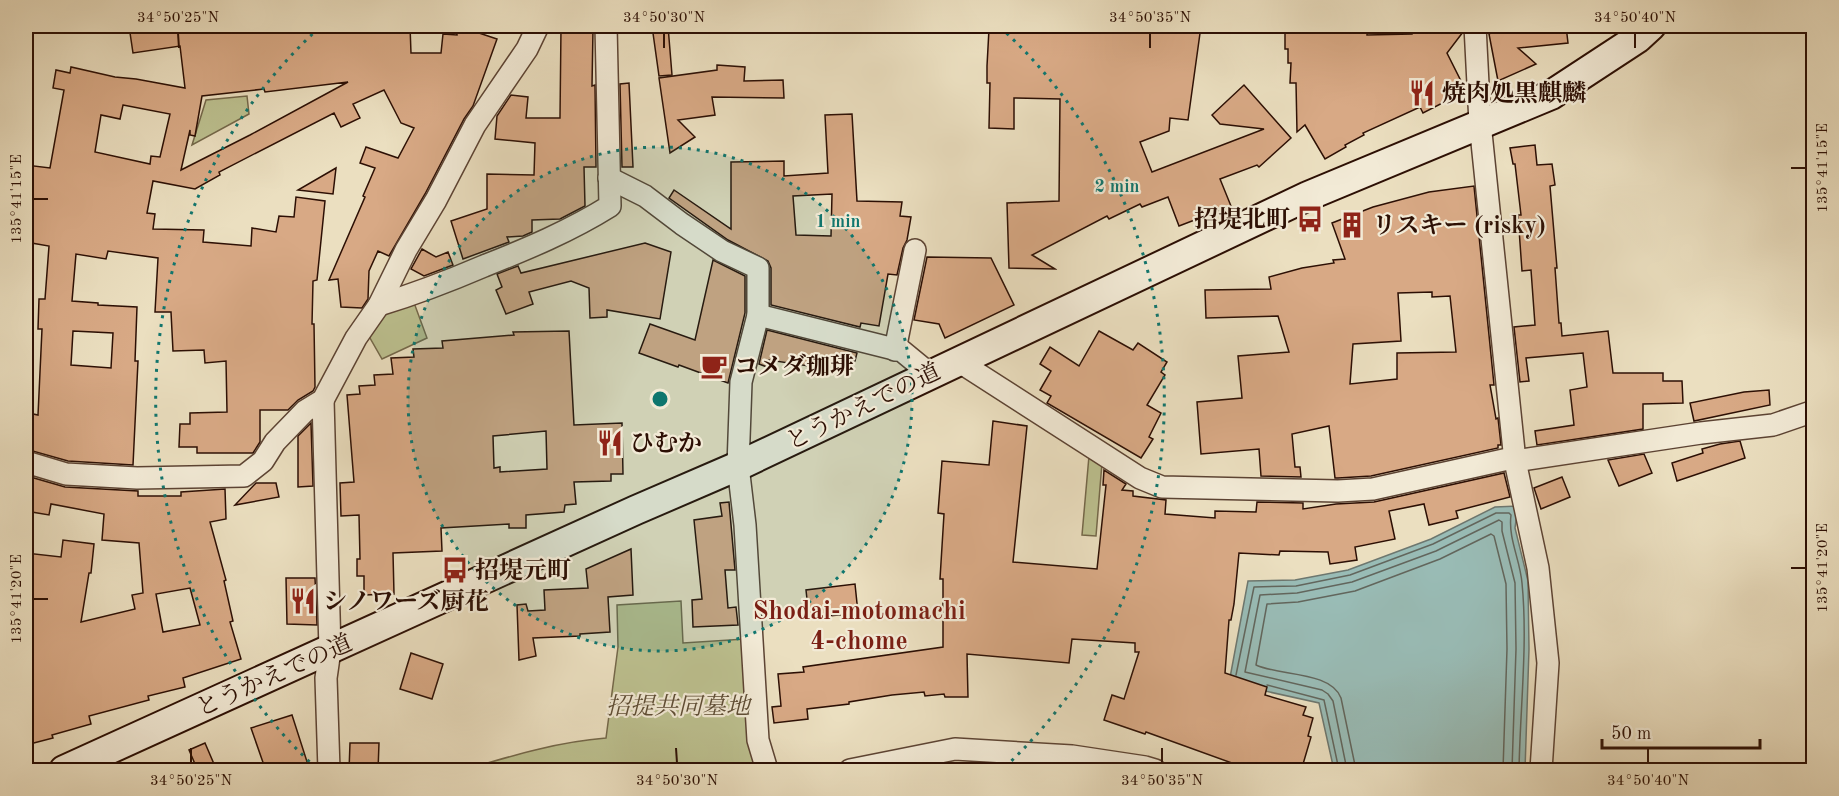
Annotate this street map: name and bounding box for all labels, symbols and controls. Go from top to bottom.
text: 34°50'25"N [137,11,219,26]
text: 34°50'30"N [623,11,705,26]
text: 34°50'35"N [1109,11,1191,26]
text: 34°50'40"N [1594,11,1676,26]
restaurant icon: 焼肉処黒麒麟 [1407,78,1437,108]
place label: 焼肉処黒麒麟 [1442,80,1587,107]
text: 135°41'15"E [1816,123,1831,213]
text: 135°41'15"E [10,154,25,244]
text: 2 min [1094,178,1140,196]
bus stop icon: 招堤北町 [1295,204,1325,234]
place label: 招堤北町 [1194,206,1290,233]
building icon: リスキー (risky) [1337,210,1367,240]
text: 1 min [815,213,861,231]
place label: リスキー (risky) [1372,214,1546,239]
cafe icon: コメダ珈琲 [699,351,729,381]
place label: コメダ珈琲 [734,353,854,380]
street label: とうかえでの道 [782,357,945,455]
centre of rings [650,389,670,409]
restaurant icon: ひむか [595,428,625,458]
place label: ひむか [630,431,702,457]
text: 135°41'20"E [1816,523,1831,613]
text: 135°41'20"E [10,554,25,644]
bus stop icon: 招堤元町 [440,555,470,585]
place label: 招堤元町 [475,557,571,584]
restaurant icon: シノワーズ厨花 [288,586,318,616]
place label: シノワーズ厨花 [323,588,489,615]
district label: Shodai-motomachi 4-chome [752,599,966,655]
street label: とうかえでの道 [192,629,356,722]
park label: 招提共同墓地 [606,693,753,720]
scale bar [1602,712,1760,750]
text: 50 m [1611,725,1651,743]
text: 34°50'25"N [150,774,232,789]
text: 34°50'30"N [636,774,718,789]
text: 34°50'35"N [1121,774,1203,789]
text: 34°50'40"N [1607,774,1689,789]

